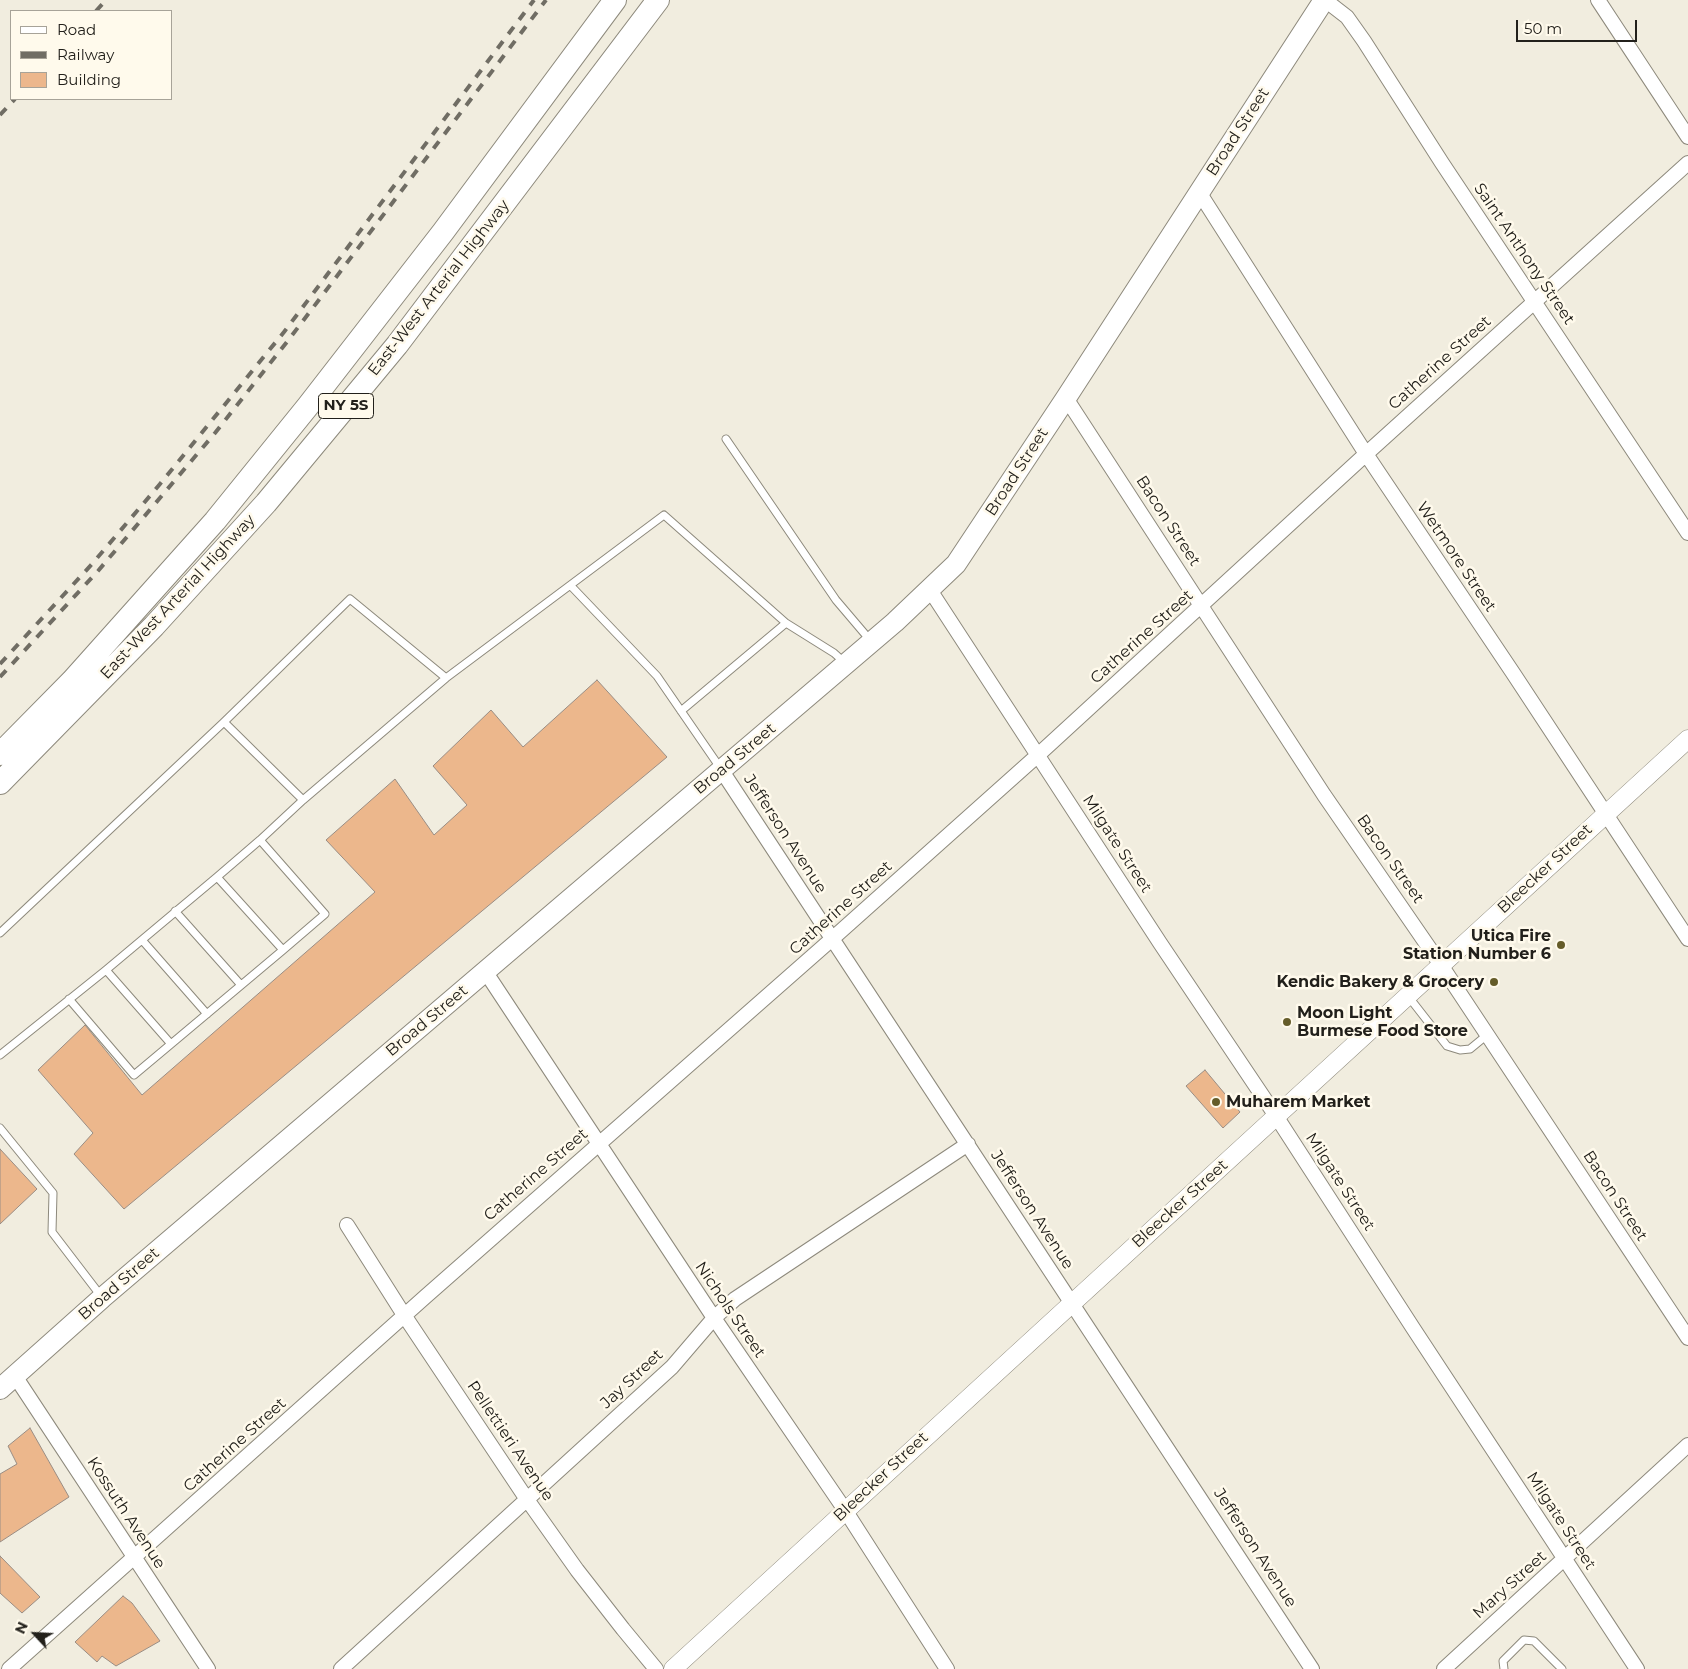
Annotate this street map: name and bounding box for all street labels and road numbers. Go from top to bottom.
street label: Broad Street [1202,84,1274,180]
street label: Saint Anthony Street [1469,180,1579,328]
street label: East-West Arterial Highway [364,196,514,380]
street label: Catherine Street [1385,312,1495,414]
road number: NY 5S [318,394,374,418]
street label: Broad Street [981,424,1053,520]
street label: Bacon Street [1132,472,1204,570]
street label: Wetmore Street [1412,498,1500,616]
street label: East-West Arterial Highway [97,511,259,683]
street label: Catherine Street [1087,586,1197,688]
street label: Broad Street [690,719,780,799]
street label: Jefferson Avenue [739,771,831,897]
street label: Milgate Street [1078,792,1156,896]
street label: Bacon Street [1352,811,1428,907]
street label: Bleecker Street [1494,820,1596,918]
street label: Catherine Street [786,857,896,959]
street label: Broad Street [382,981,472,1061]
street label: Catherine Street [480,1125,592,1225]
street label: Milgate Street [1301,1130,1379,1234]
street label: Jefferson Avenue [986,1147,1078,1273]
street label: Bacon Street [1579,1147,1651,1245]
street label: Bleecker Street [1128,1156,1232,1252]
street label: Broad Street [75,1244,163,1324]
street label: Nichols Street [691,1258,769,1362]
street label: Jay Street [597,1345,667,1413]
street label: Pellettieri Avenue [463,1377,557,1505]
street label: Catherine Street [180,1394,290,1496]
street label: Bleecker Street [830,1428,932,1526]
street label: Kossuth Avenue [83,1454,169,1572]
street label: Milgate Street [1522,1469,1600,1573]
street label: Jefferson Avenue [1209,1485,1301,1611]
street label: Mary Street [1469,1547,1551,1623]

